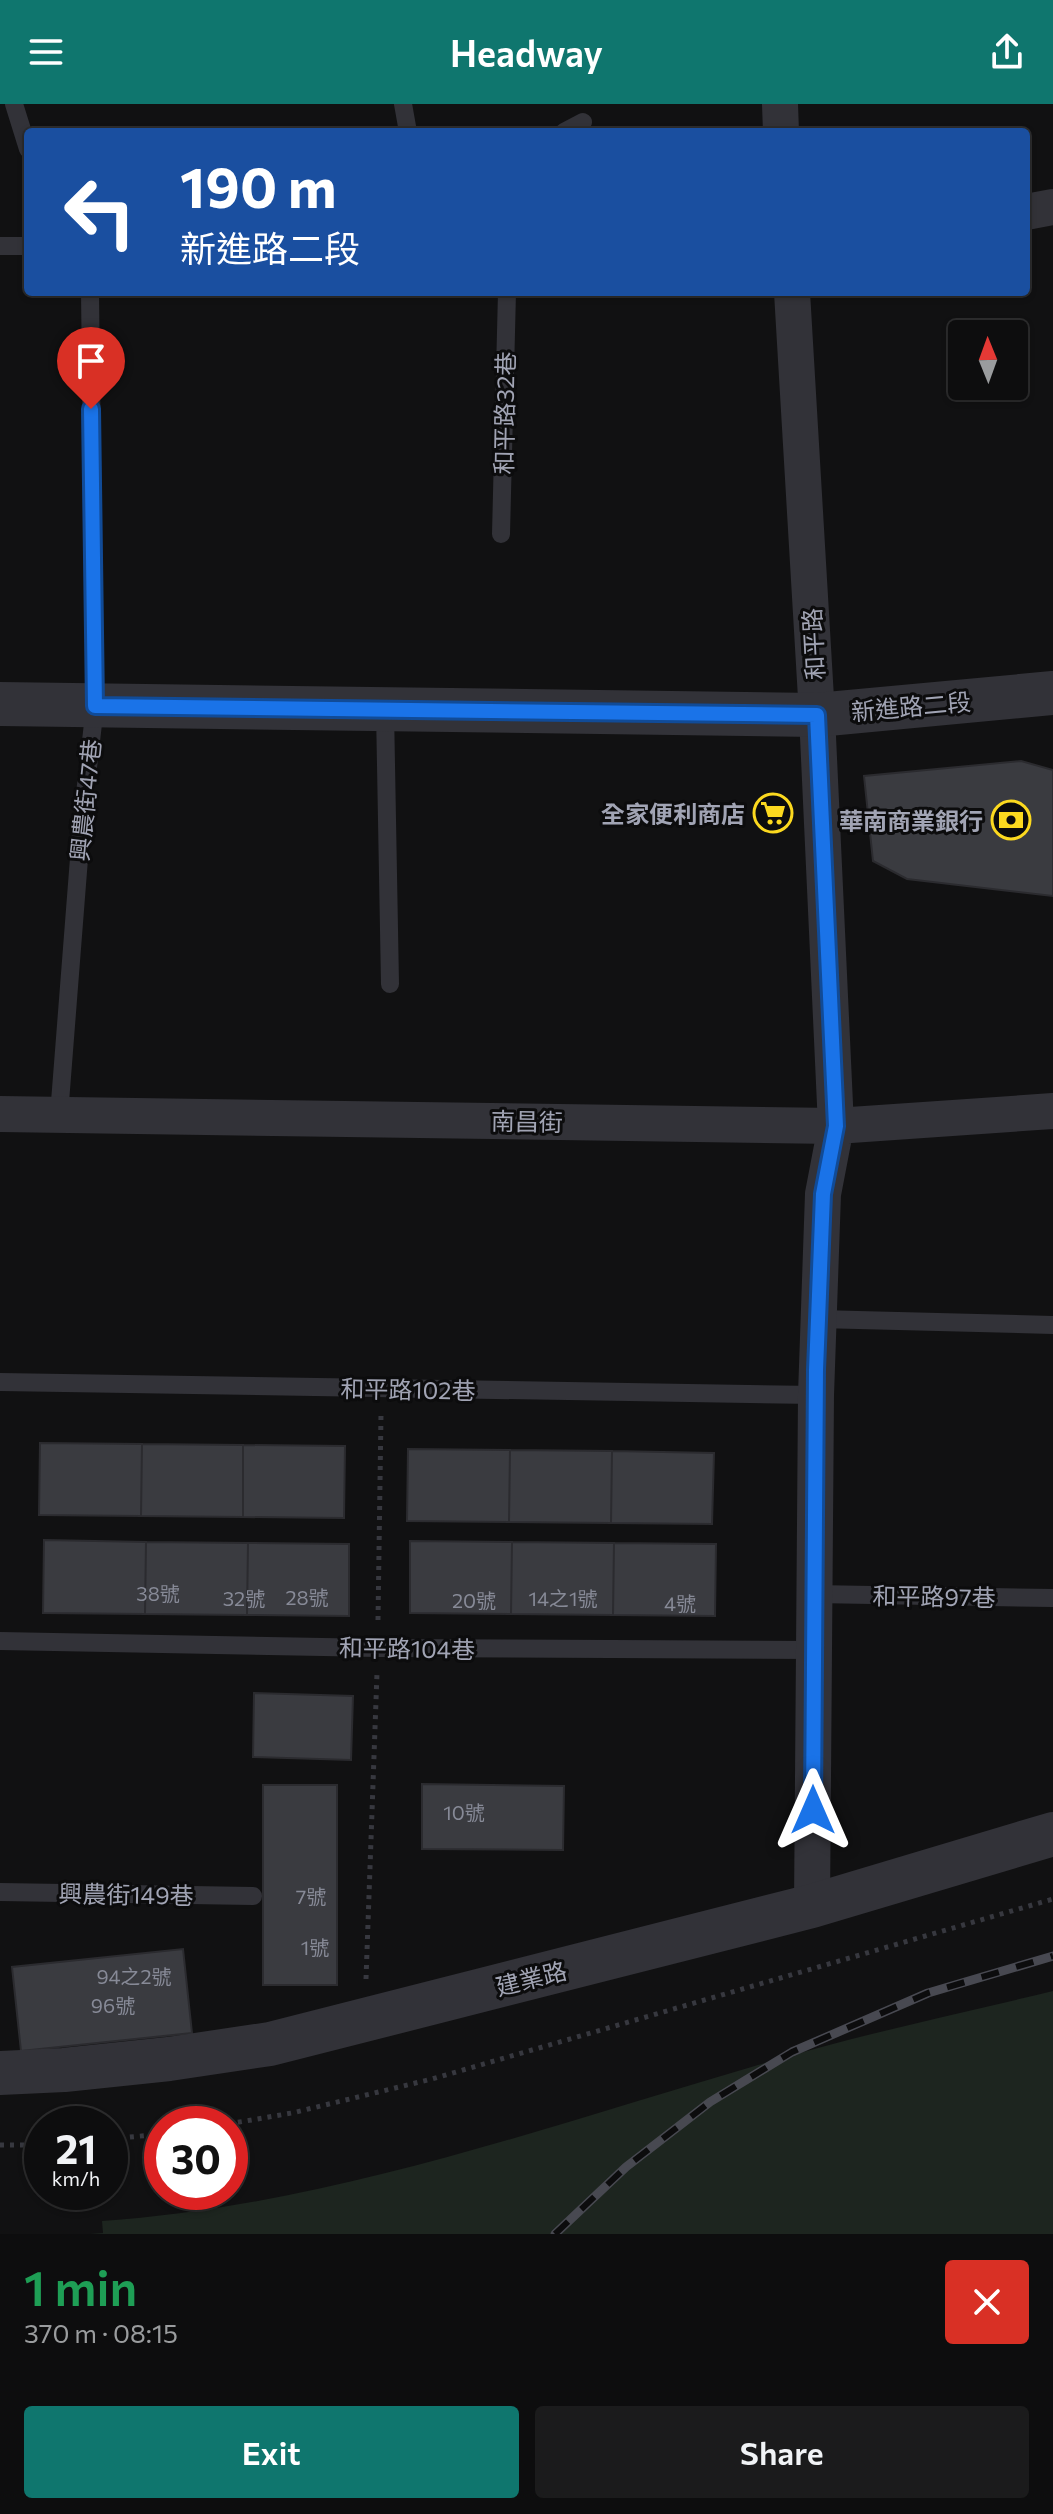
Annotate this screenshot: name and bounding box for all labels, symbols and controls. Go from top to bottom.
icon: menu [24,30,68,74]
text: Headway [450,30,603,74]
icon: share [985,30,1029,74]
text: 190 m [180,151,337,220]
icon: left [48,160,152,264]
text: 新進路二段 [180,225,360,269]
north arrow [948,320,1028,400]
map controls [948,320,1028,400]
pin [57,327,125,409]
icon: arrive [69,339,113,383]
street label: 和平路32巷 [488,351,520,475]
street label: 和平路 [797,607,829,681]
street label: 新進路二段 [850,686,972,726]
street label: 興農街47巷 [64,738,106,862]
supermarket icon: 全家便利商店 [752,792,794,834]
place label: 全家便利商店 [601,799,745,828]
bank icon: 華南商業銀行 [990,799,1032,841]
place label: 華南商業銀行 [839,806,983,835]
street label: 南昌街 [491,1106,563,1136]
street label: 和平路102巷 [340,1373,476,1405]
street label: 和平路97巷 [872,1580,996,1612]
house number: 38號 [136,1581,180,1605]
house number: 28號 [285,1585,329,1609]
house number: 32號 [223,1586,265,1610]
house number: 14之1號 [528,1586,598,1610]
house number: 20號 [452,1588,496,1612]
house number: 4號 [664,1591,696,1615]
street label: 和平路104巷 [339,1632,475,1664]
position arrow [771,1768,855,1852]
house number: 10號 [443,1800,485,1824]
street label: 興農街149巷 [58,1878,194,1910]
house number: 7號 [296,1884,326,1908]
house number: 1號 [301,1935,329,1959]
street label: 建業路 [493,1955,569,2001]
house number: 94之2號 [96,1964,172,1988]
house number: 96號 [91,1993,135,2017]
speed limit sign: 30 [144,2106,248,2210]
text: 21 [56,2123,96,2172]
text: km/h [52,2166,100,2190]
text: 1 min [24,2257,137,2316]
button: close [945,2260,1029,2344]
text: 370 m · 08:15 [24,2317,178,2348]
button: Exit [24,2406,519,2498]
button: Share [535,2406,1029,2498]

